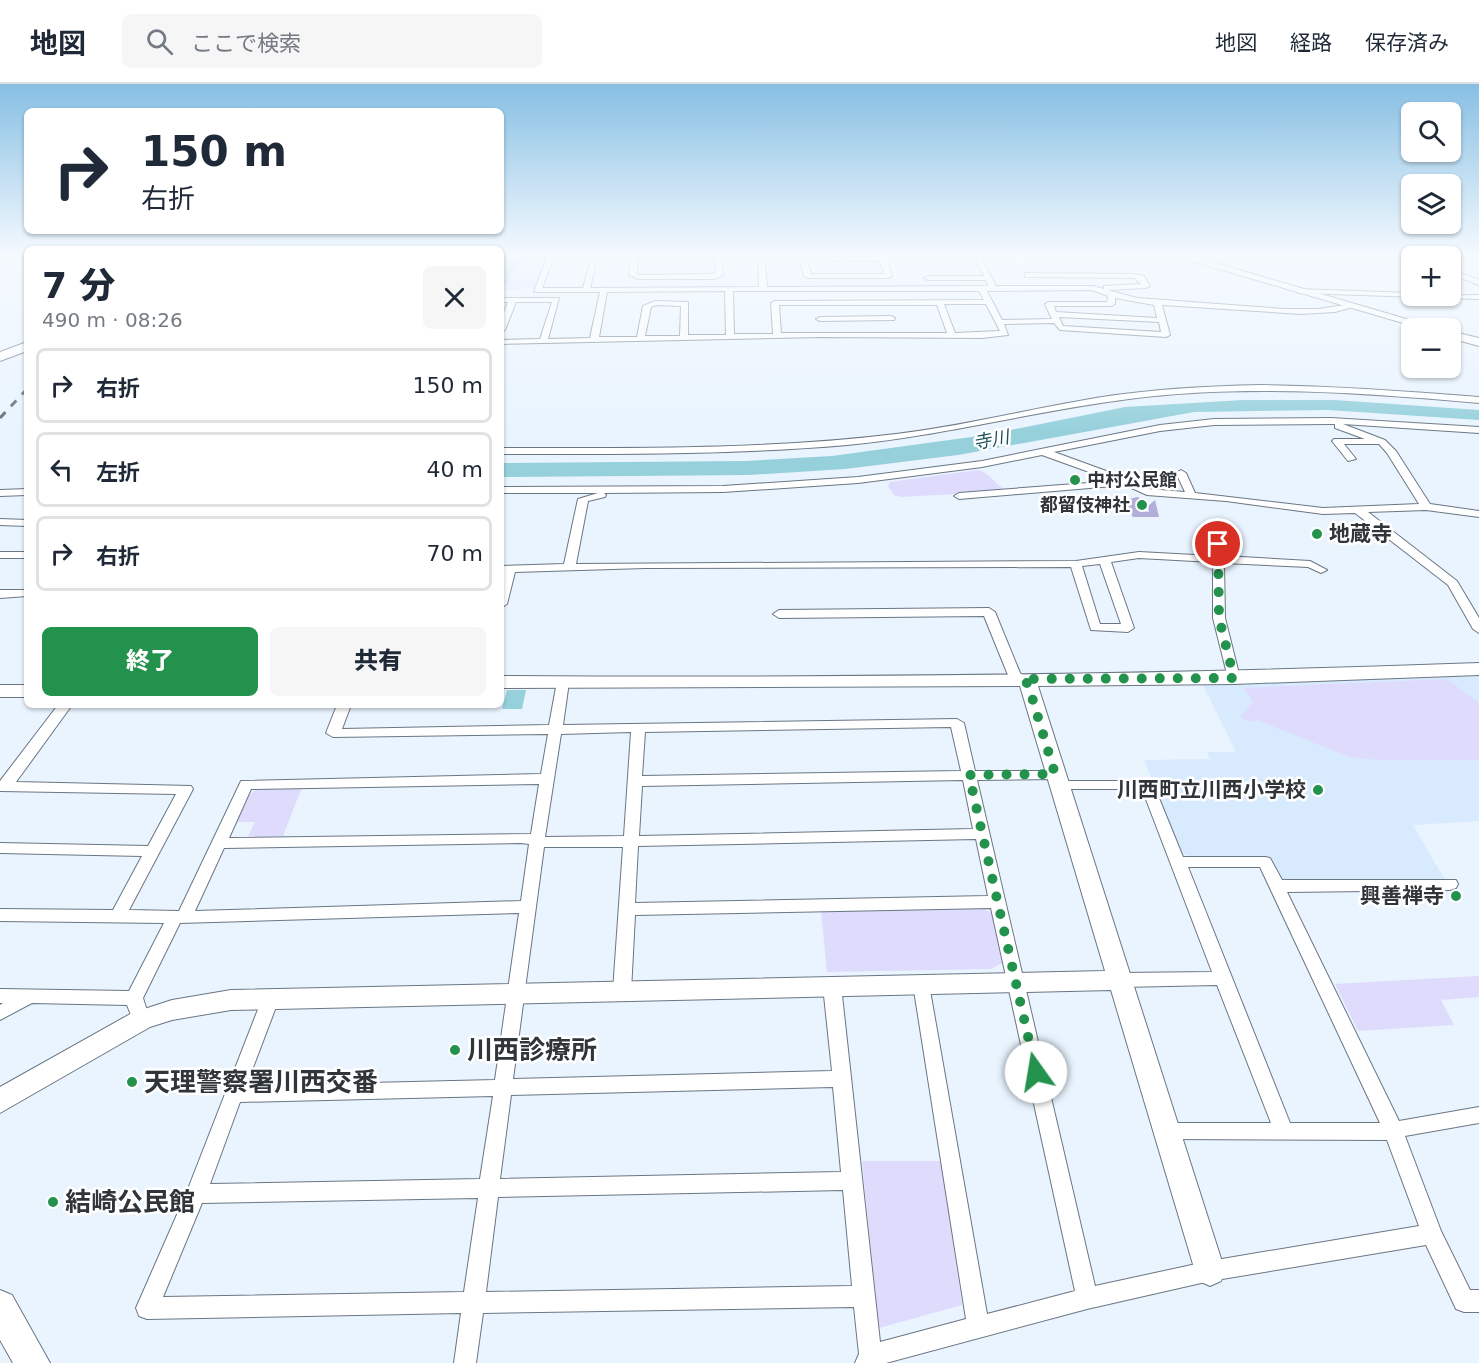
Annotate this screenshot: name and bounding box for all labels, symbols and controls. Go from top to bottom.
search box [122,14,542,68]
icon: search [143,25,176,58]
text: 地図 [30,27,86,60]
text: ここで検索 [191,31,301,56]
text: 地図 [1215,31,1257,55]
text: 経路 [1290,31,1332,55]
text: 保存済み [1365,31,1449,55]
map controls [1401,102,1461,378]
button: search [1401,102,1461,162]
text: 150 m [141,127,287,176]
icon: right [42,132,120,210]
button: layers [1401,174,1461,234]
text: 右折 [141,183,195,214]
button: + [1401,246,1461,306]
text: 7 分 [42,265,116,306]
button: close [423,266,486,329]
text: 490 m · 08:26 [42,308,183,332]
button: − [1401,318,1461,378]
icon: right [45,369,78,402]
text: 150 m [413,373,483,398]
text: 右折 [96,376,140,401]
water label: 寺川 [971,425,1013,453]
icon: left [45,453,78,486]
text: 40 m [427,457,483,482]
text: 左折 [96,460,140,485]
place label: 中村公民館 [1087,469,1177,490]
marker: 中村公民館 [1068,473,1082,487]
place label: 都留伎神社 [1040,494,1130,515]
marker: 都留伎神社 [1135,498,1149,512]
pin [1192,518,1243,569]
place label: 地蔵寺 [1329,522,1392,546]
icon: arrive [1201,527,1234,560]
marker: 地蔵寺 [1310,527,1324,541]
icon: right [45,537,78,570]
text: 70 m [427,541,483,566]
text: 右折 [96,544,140,569]
button: 終了 [42,627,258,696]
button: 共有 [270,627,486,696]
place label: 川西町立川西小学校 [1117,778,1306,802]
marker: 川西町立川西小学校 [1311,783,1325,797]
place label: 興善禅寺 [1360,884,1444,908]
marker: 興善禅寺 [1449,889,1463,903]
place label: 川西診療所 [467,1035,597,1065]
position arrow [1004,1040,1068,1104]
marker: 川西診療所 [448,1043,462,1057]
place label: 天理警察署川西交番 [144,1067,378,1097]
marker: 天理警察署川西交番 [125,1075,139,1089]
place label: 結崎公民館 [65,1187,195,1217]
marker: 結崎公民館 [46,1195,60,1209]

